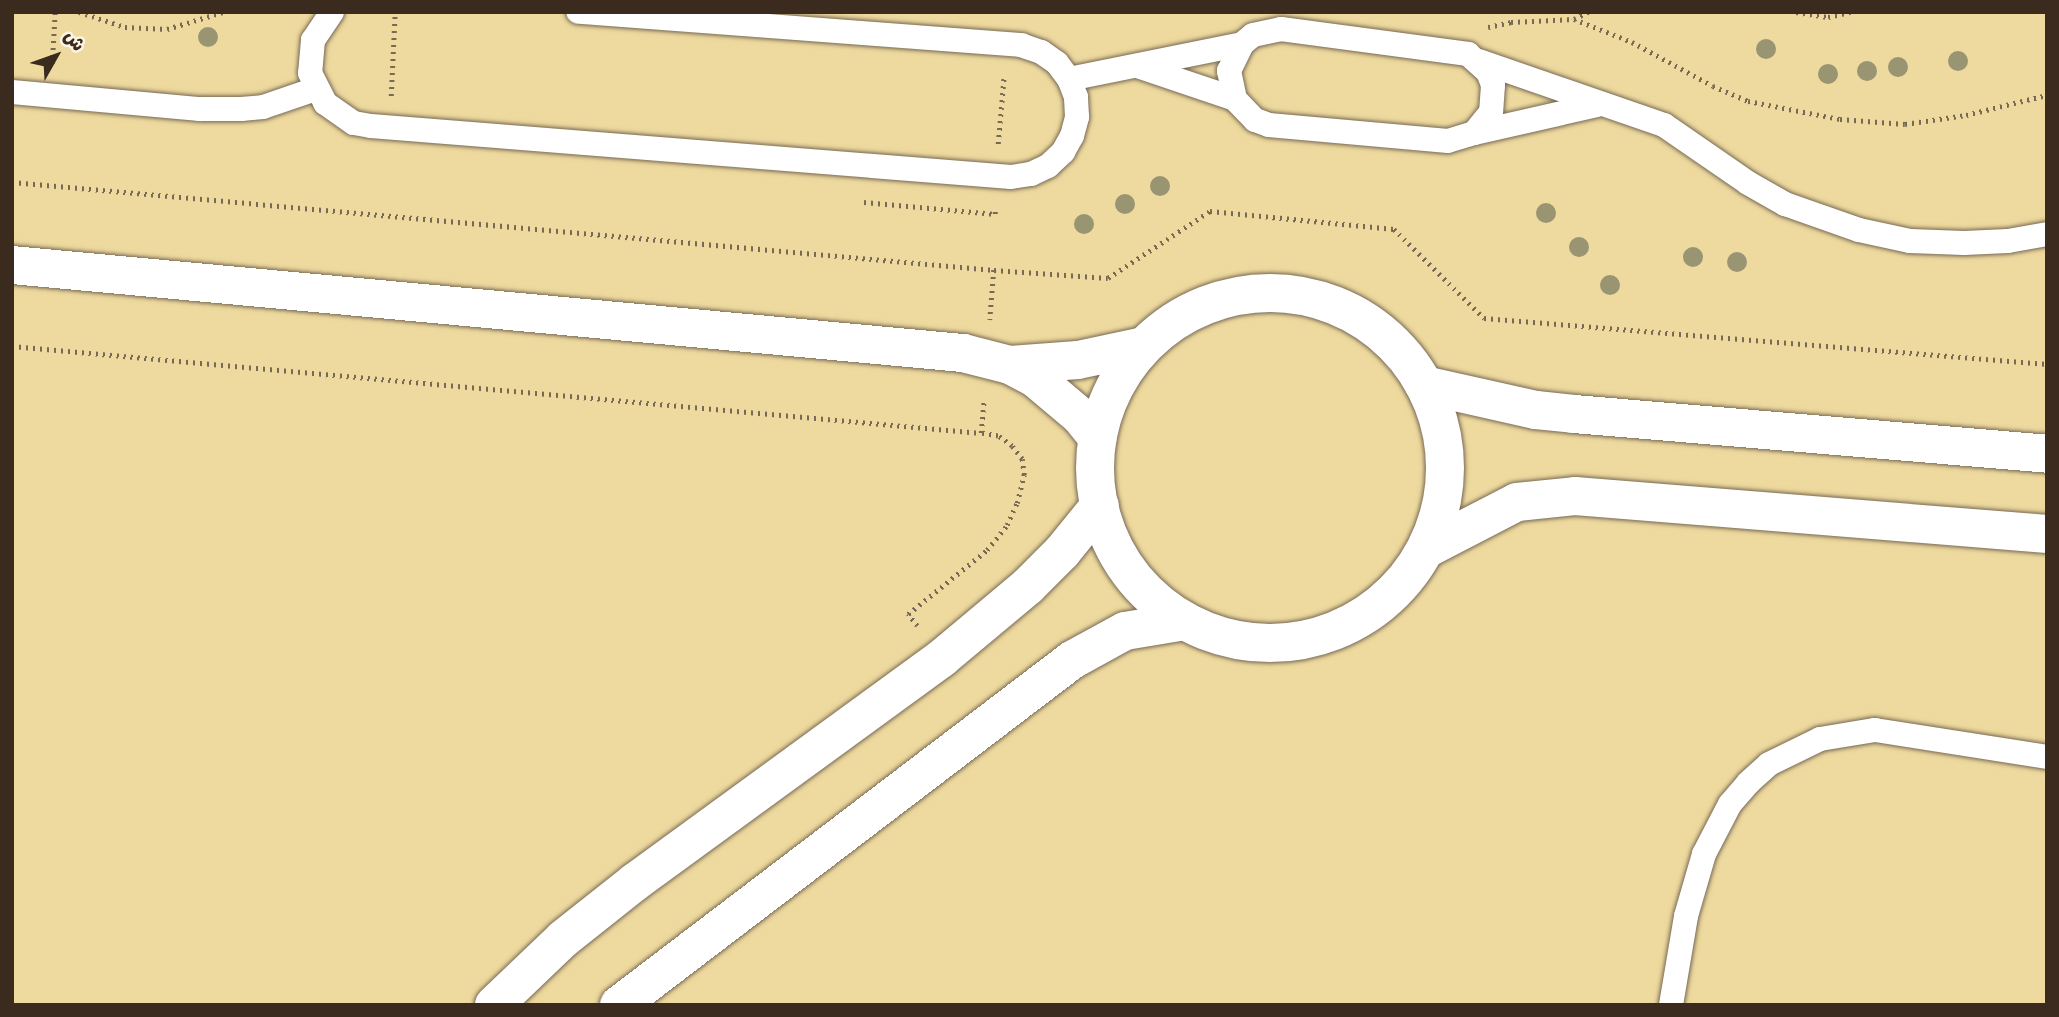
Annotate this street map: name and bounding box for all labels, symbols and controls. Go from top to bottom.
north arrow [21,21,91,91]
text: ش [57,27,88,58]

